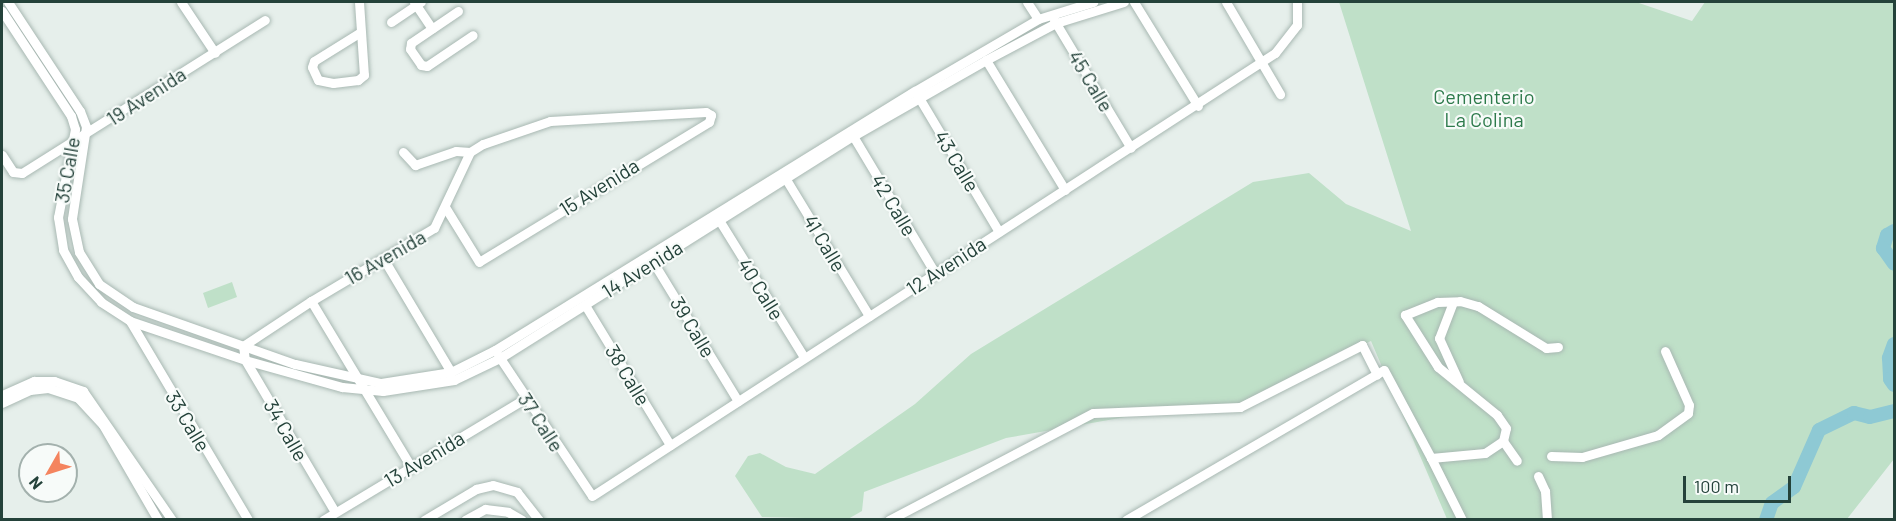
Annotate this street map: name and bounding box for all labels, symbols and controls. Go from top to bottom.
street label: 45 Calle [1063,46,1119,116]
street label: 19 Avenida [102,61,190,131]
park label: Cementerio La Colina [1433,84,1535,131]
street label: 43 Calle [929,126,985,196]
street label: 35 Calle [49,135,85,205]
street label: 15 Avenida [555,153,643,221]
street label: 42 Calle [866,170,922,240]
street label: 41 Calle [799,210,851,276]
street label: 16 Avenida [340,224,430,290]
street label: 12 Avenida [902,231,990,301]
street label: 14 Avenida [597,235,687,303]
street label: 40 Calle [733,254,789,324]
street label: 39 Calle [666,292,720,362]
street label: 38 Calle [601,340,655,410]
street label: 33 Calle [161,386,215,456]
street label: 37 Calle [513,388,569,456]
street label: 34 Calle [259,395,313,465]
street label: 13 Avenida [379,426,469,492]
north arrow [18,443,78,503]
scale bar [1686,464,1794,502]
text: N [24,473,46,494]
text: 100 m [1694,475,1739,497]

